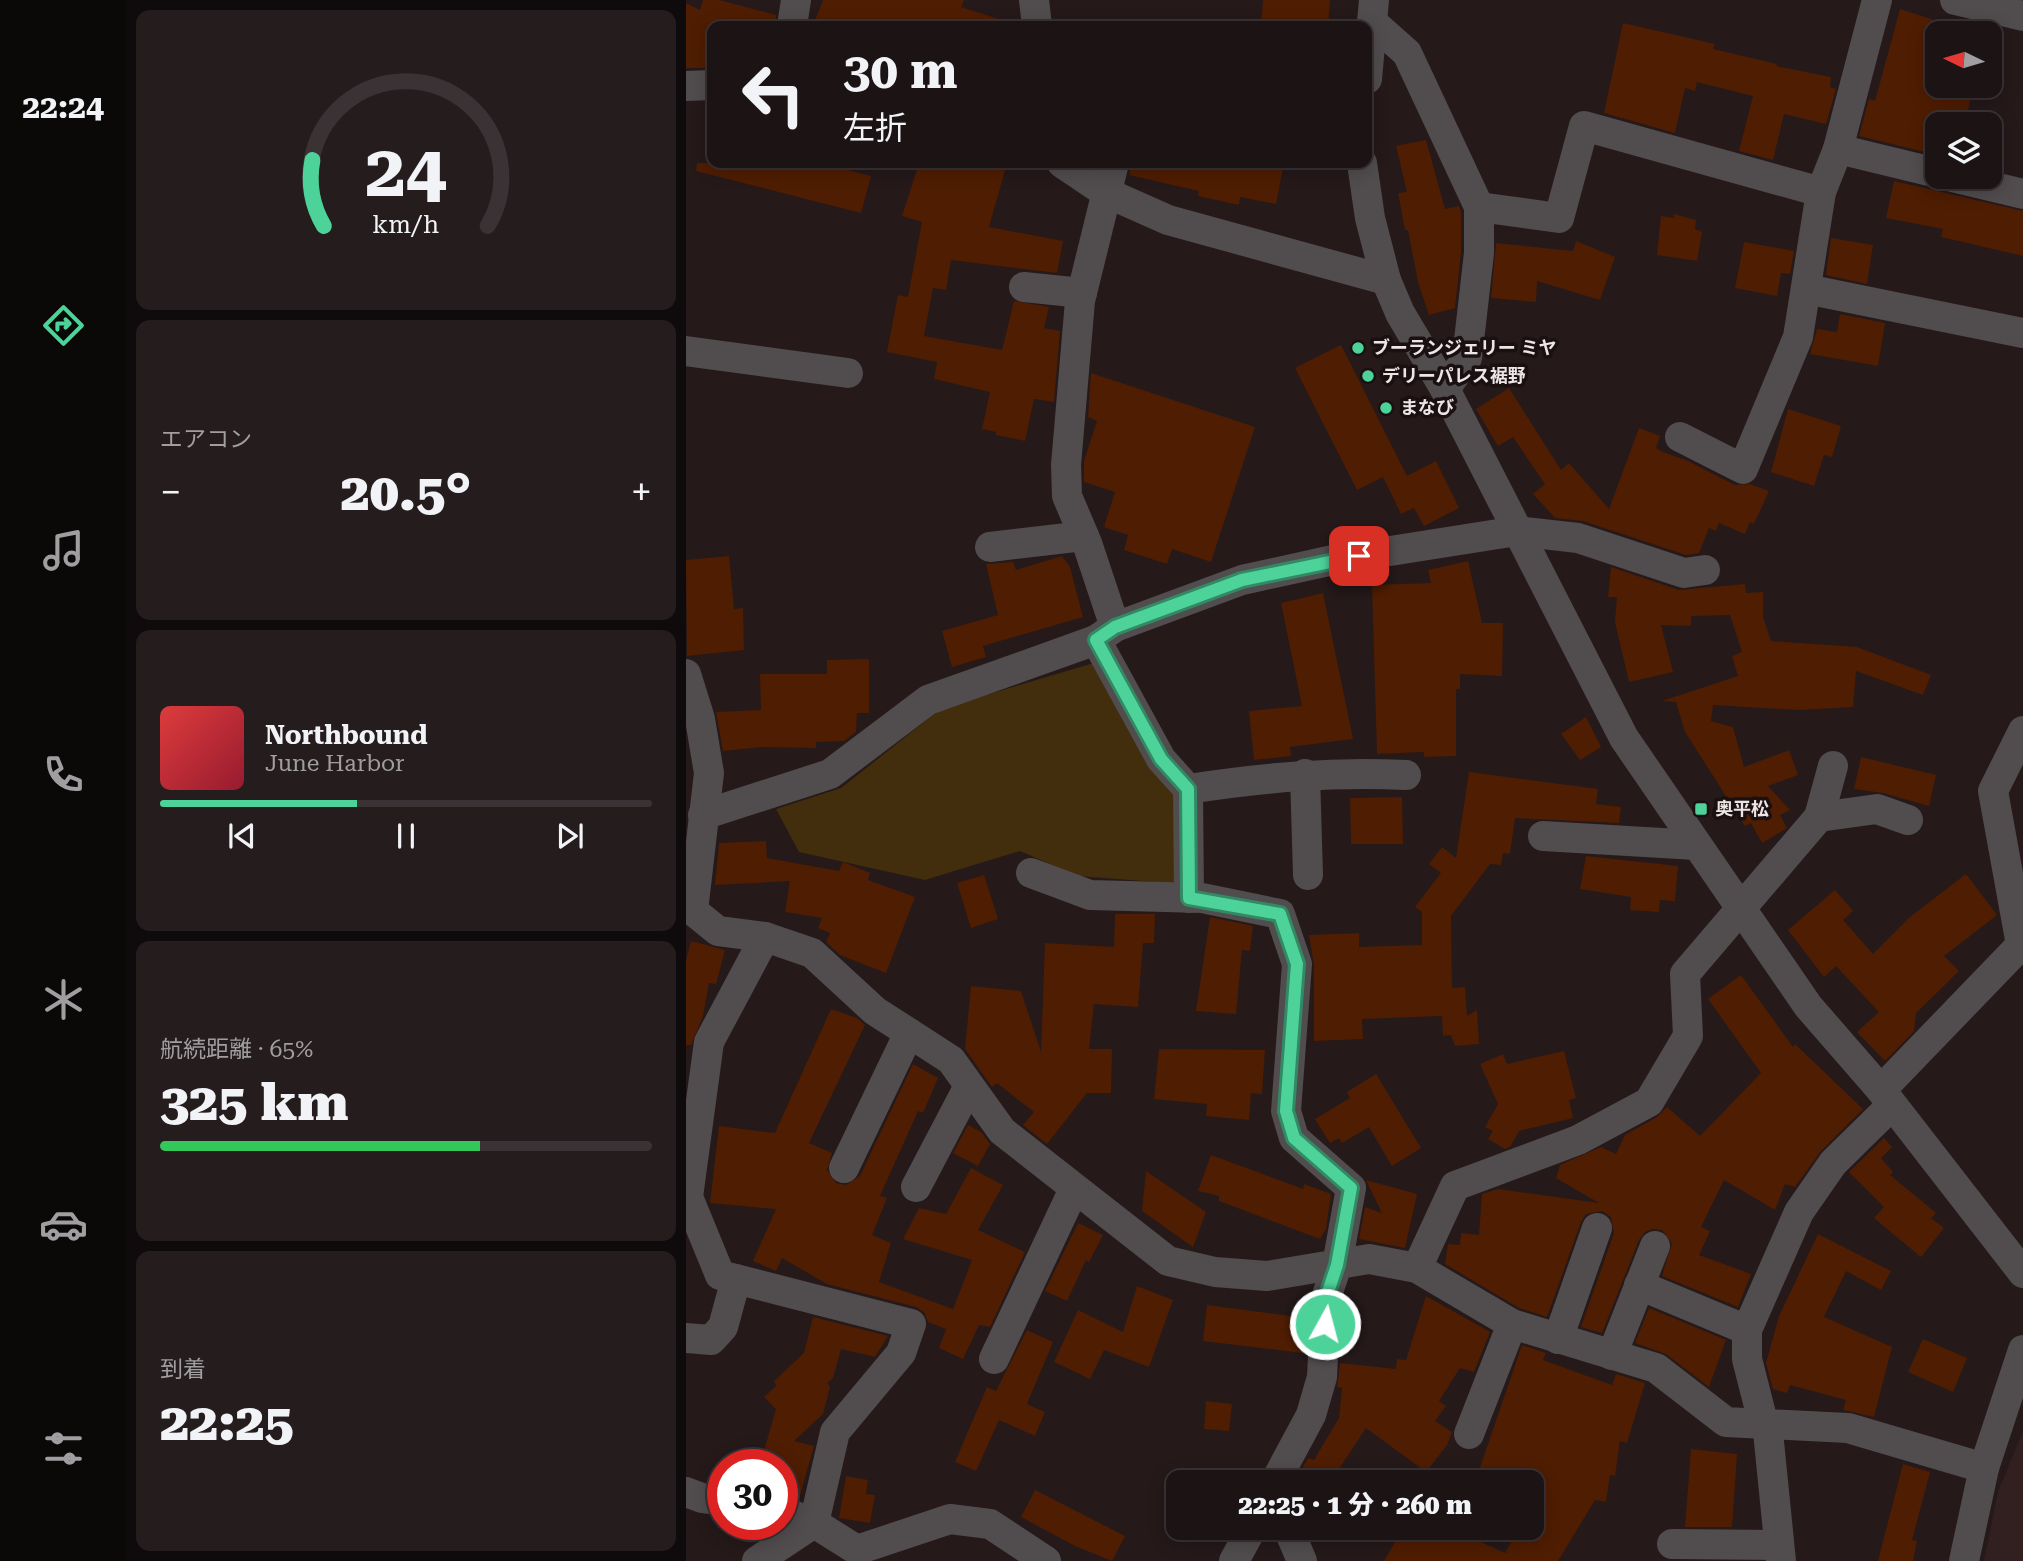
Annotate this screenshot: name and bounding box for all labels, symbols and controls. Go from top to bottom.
north arrow [1925,21,2002,98]
map controls [1925,21,2002,189]
text: 30 m [843,43,958,100]
icon: left [728,49,819,140]
text: 22:24 [22,88,104,126]
text: 左折 [843,109,907,147]
button: layers [1925,112,2002,189]
text: 24 [365,129,447,214]
text: km/h [373,210,439,239]
icon: directions [39,301,88,350]
place label: ブーランジェリー ミヤ [1372,337,1557,358]
marker: ブーランジェリー ミヤ [1350,340,1366,356]
place label: デリーパレス裾野 [1382,365,1526,386]
marker: デリーパレス裾野 [1360,368,1376,384]
place label: まなび [1400,397,1454,418]
marker: まなび [1378,400,1394,416]
text: エアコン [160,426,252,453]
text: 20.5° [341,462,471,523]
text: − [160,470,181,514]
text: + [631,470,652,514]
icon: music [39,526,88,575]
pin [1329,526,1389,586]
icon: arrive [1340,537,1378,575]
text: Northbound [265,720,428,750]
icon: phone [39,750,88,799]
text: June Harbor [265,750,405,777]
place label: 奥平松 [1715,798,1769,819]
marker: 奥平松 [1693,801,1709,817]
icon: previous [223,817,261,855]
icon: pause [387,817,425,855]
icon: next [551,817,589,855]
icon: climate [39,975,88,1024]
text: 航続距離 · 65% [160,1036,313,1063]
text: 325 km [160,1072,348,1133]
icon: car [39,1200,88,1249]
position arrow [1288,1287,1362,1361]
text: 到着 [160,1356,206,1383]
text: 22:25 [160,1392,294,1453]
icon: filters [39,1424,88,1473]
speed limit sign: 30 [707,1449,798,1540]
text: 22:25 · 1 分 · 260 m [1238,1490,1472,1520]

